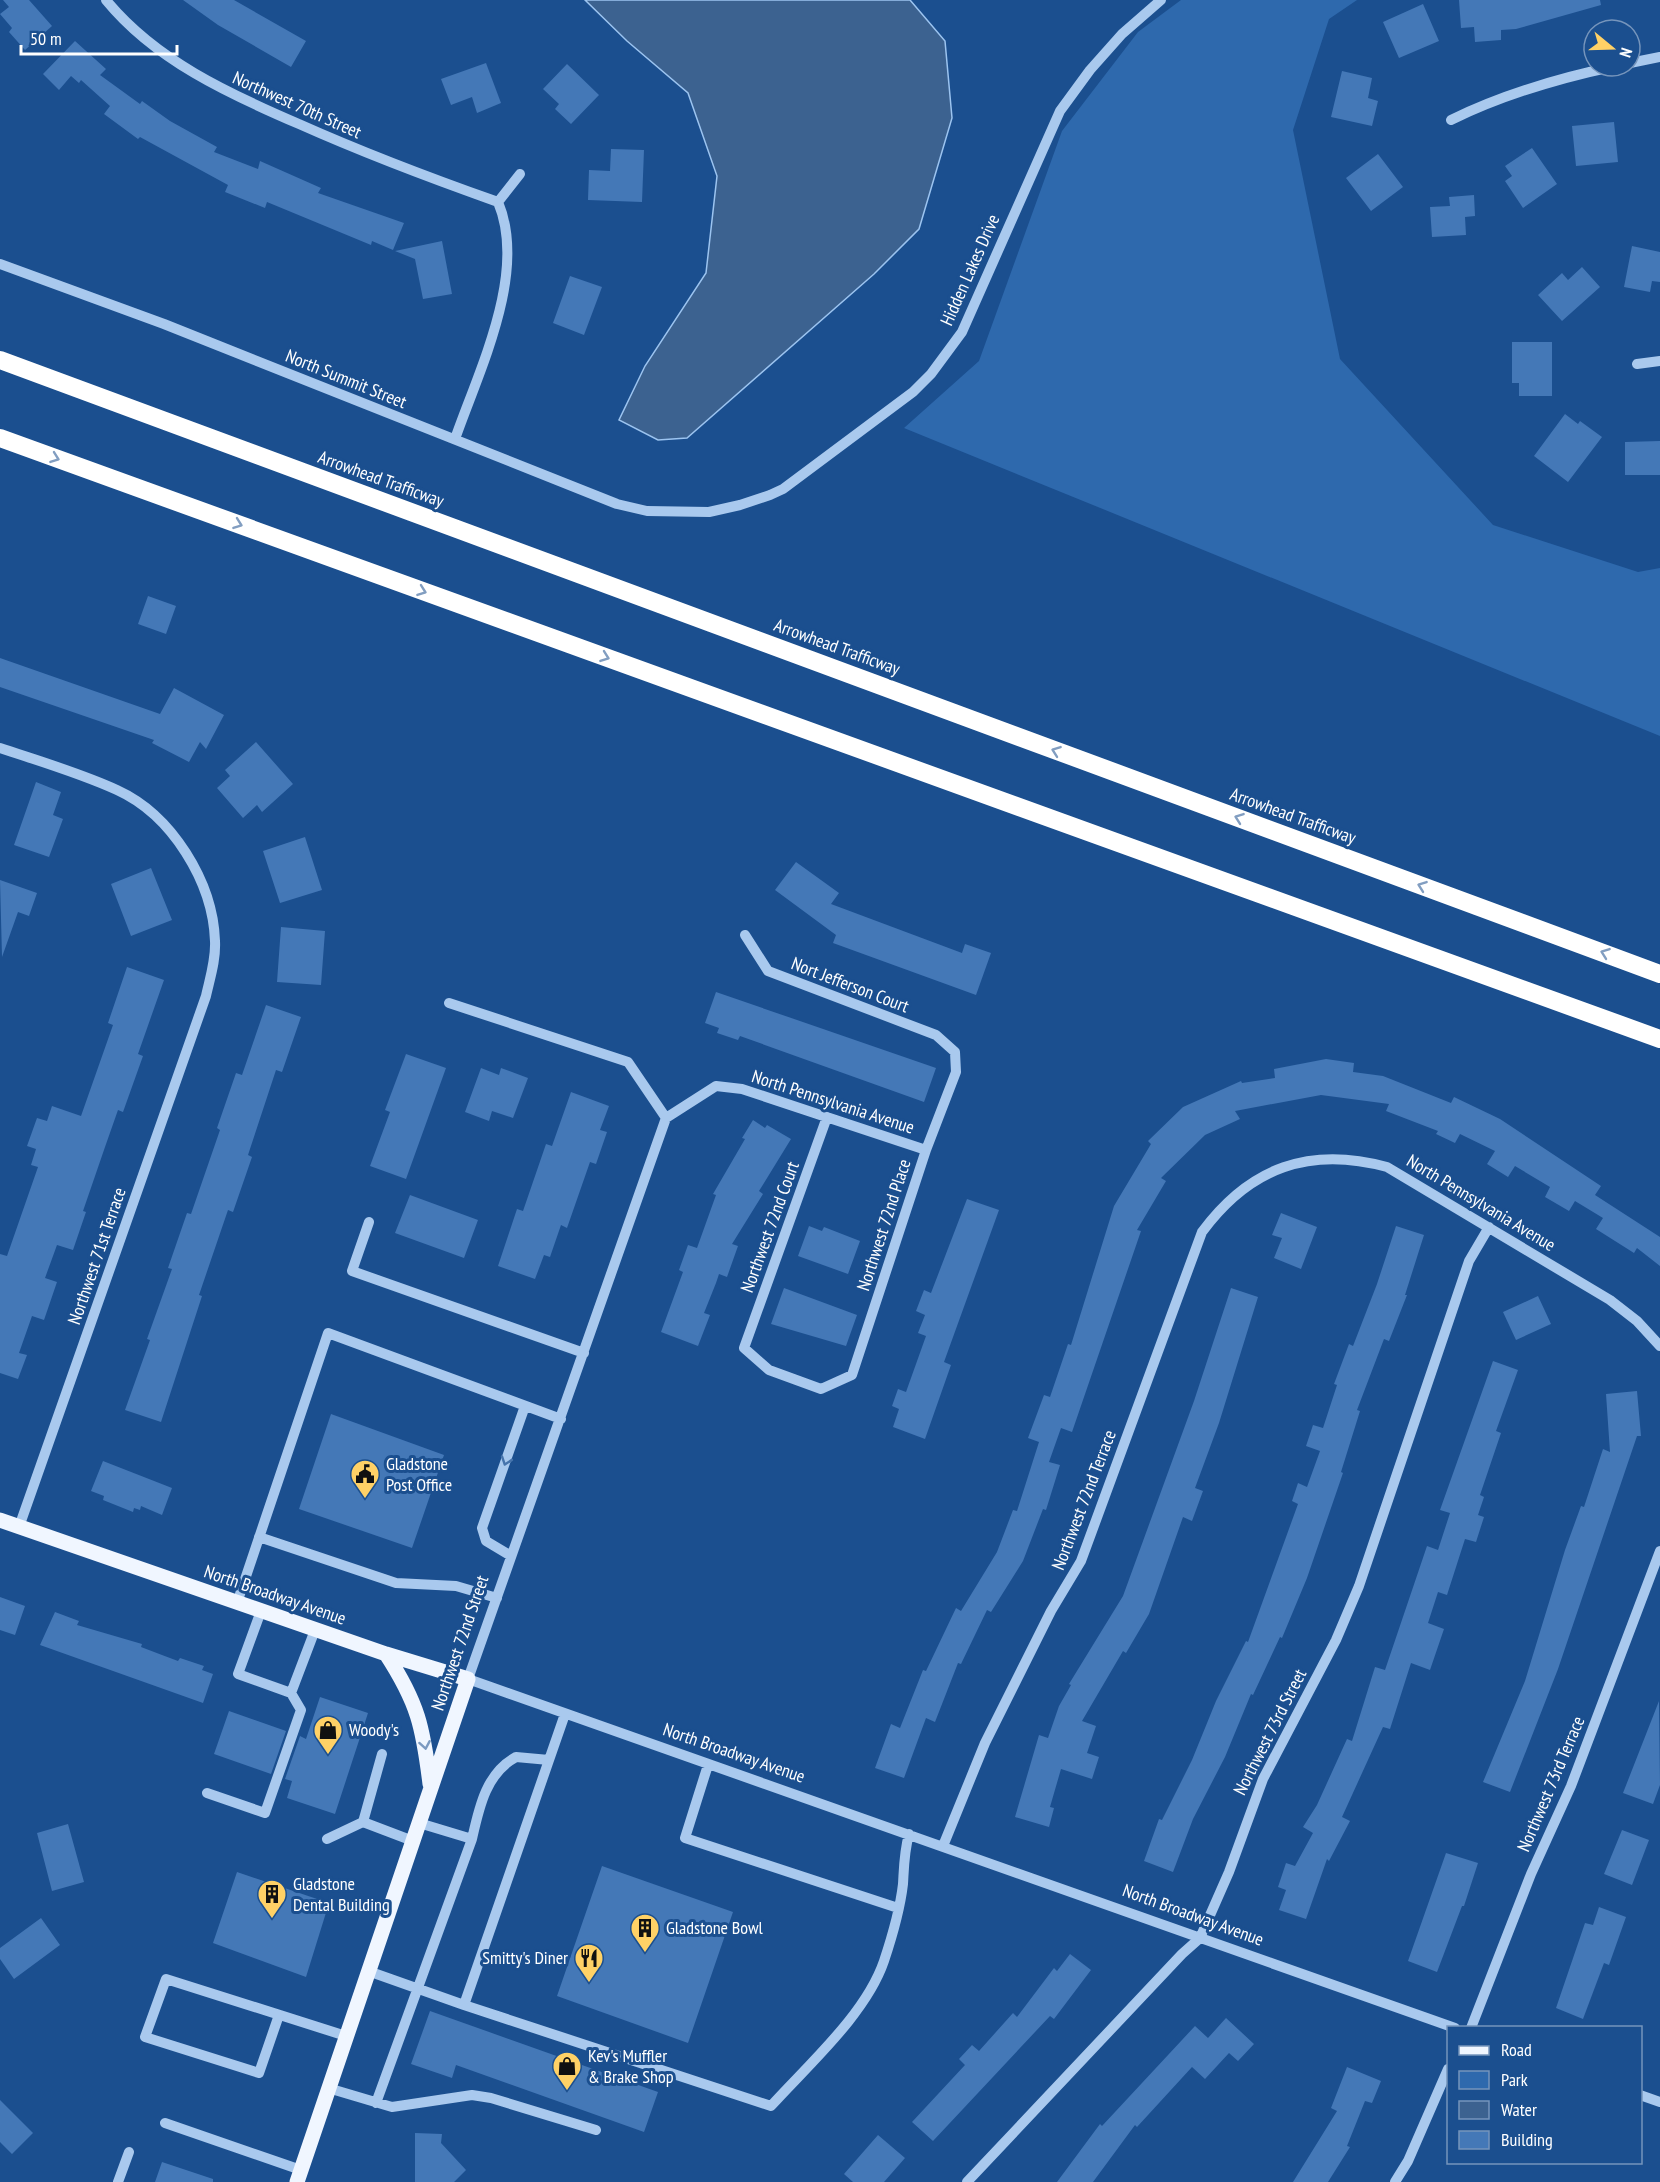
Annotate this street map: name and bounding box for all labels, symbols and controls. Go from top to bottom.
scale bar [21,18,177,56]
north arrow [1582,18,1642,78]
text: 50 m [30,27,62,50]
text: N [1615,46,1637,60]
street label: Northwest 70th Street [229,66,365,143]
street label: Hidden Lakes Drive [935,211,1004,329]
street label: North Summit Street [282,344,410,413]
street label: Arrowhead Trafficway [315,445,448,512]
one-way arrow [49,450,60,463]
one-way arrow [232,517,243,530]
one-way arrow [416,583,427,596]
street label: Arrowhead Trafficway [771,613,904,680]
one-way arrow [599,650,610,663]
one-way arrow [1052,745,1062,758]
street label: Arrowhead Trafficway [1227,782,1360,849]
one-way arrow [1234,813,1245,826]
one-way arrow [1417,880,1428,893]
one-way arrow [1600,948,1611,961]
street label: Nort Jefferson Court [788,952,912,1018]
street label: North Pennsylvania Avenue [749,1064,917,1139]
street label: North Pennsylvania Avenue [1403,1149,1560,1256]
street label: Northwest 72nd Place [851,1156,916,1294]
street label: Northwest 72nd Court [735,1158,804,1296]
street label: Northwest 71st Terrace [62,1184,131,1327]
street label: Northwest 72nd Terrace [1046,1427,1121,1573]
place label: Gladstone Post Office [386,1452,452,1496]
one-way arrow [500,1455,513,1466]
public building icon: Gladstone Post Office [349,1458,381,1500]
street label: North Broadway Avenue [201,1559,349,1630]
street label: Northwest 72nd Street [426,1572,493,1713]
street label: Northwest 73rd Street [1228,1665,1311,1799]
street label: Northwest 73rd Terrace [1512,1713,1589,1855]
shop icon: Woody's [312,1714,344,1756]
street label: North Broadway Avenue [660,1717,808,1788]
place label: Woody's [349,1718,399,1741]
one-way arrow [418,1740,431,1750]
place label: Gladstone Dental Building [293,1872,390,1916]
building icon: Gladstone Dental Building [256,1878,288,1920]
street label: North Broadway Avenue [1119,1878,1267,1951]
building icon: Gladstone Bowl [629,1912,661,1954]
place label: Gladstone Bowl [666,1916,764,1939]
restaurant icon: Smitty's Diner [573,1942,605,1984]
place label: Smitty's Diner [482,1946,568,1969]
legend [1447,2026,1642,2164]
text: Road [1501,2038,1532,2061]
place label: Kev's Muffler & Brake Shop [588,2044,674,2088]
shop icon: Kev's Muffler & Brake Shop [551,2050,583,2092]
text: Park [1501,2068,1528,2091]
text: Water [1501,2098,1537,2121]
text: Building [1501,2128,1553,2151]

